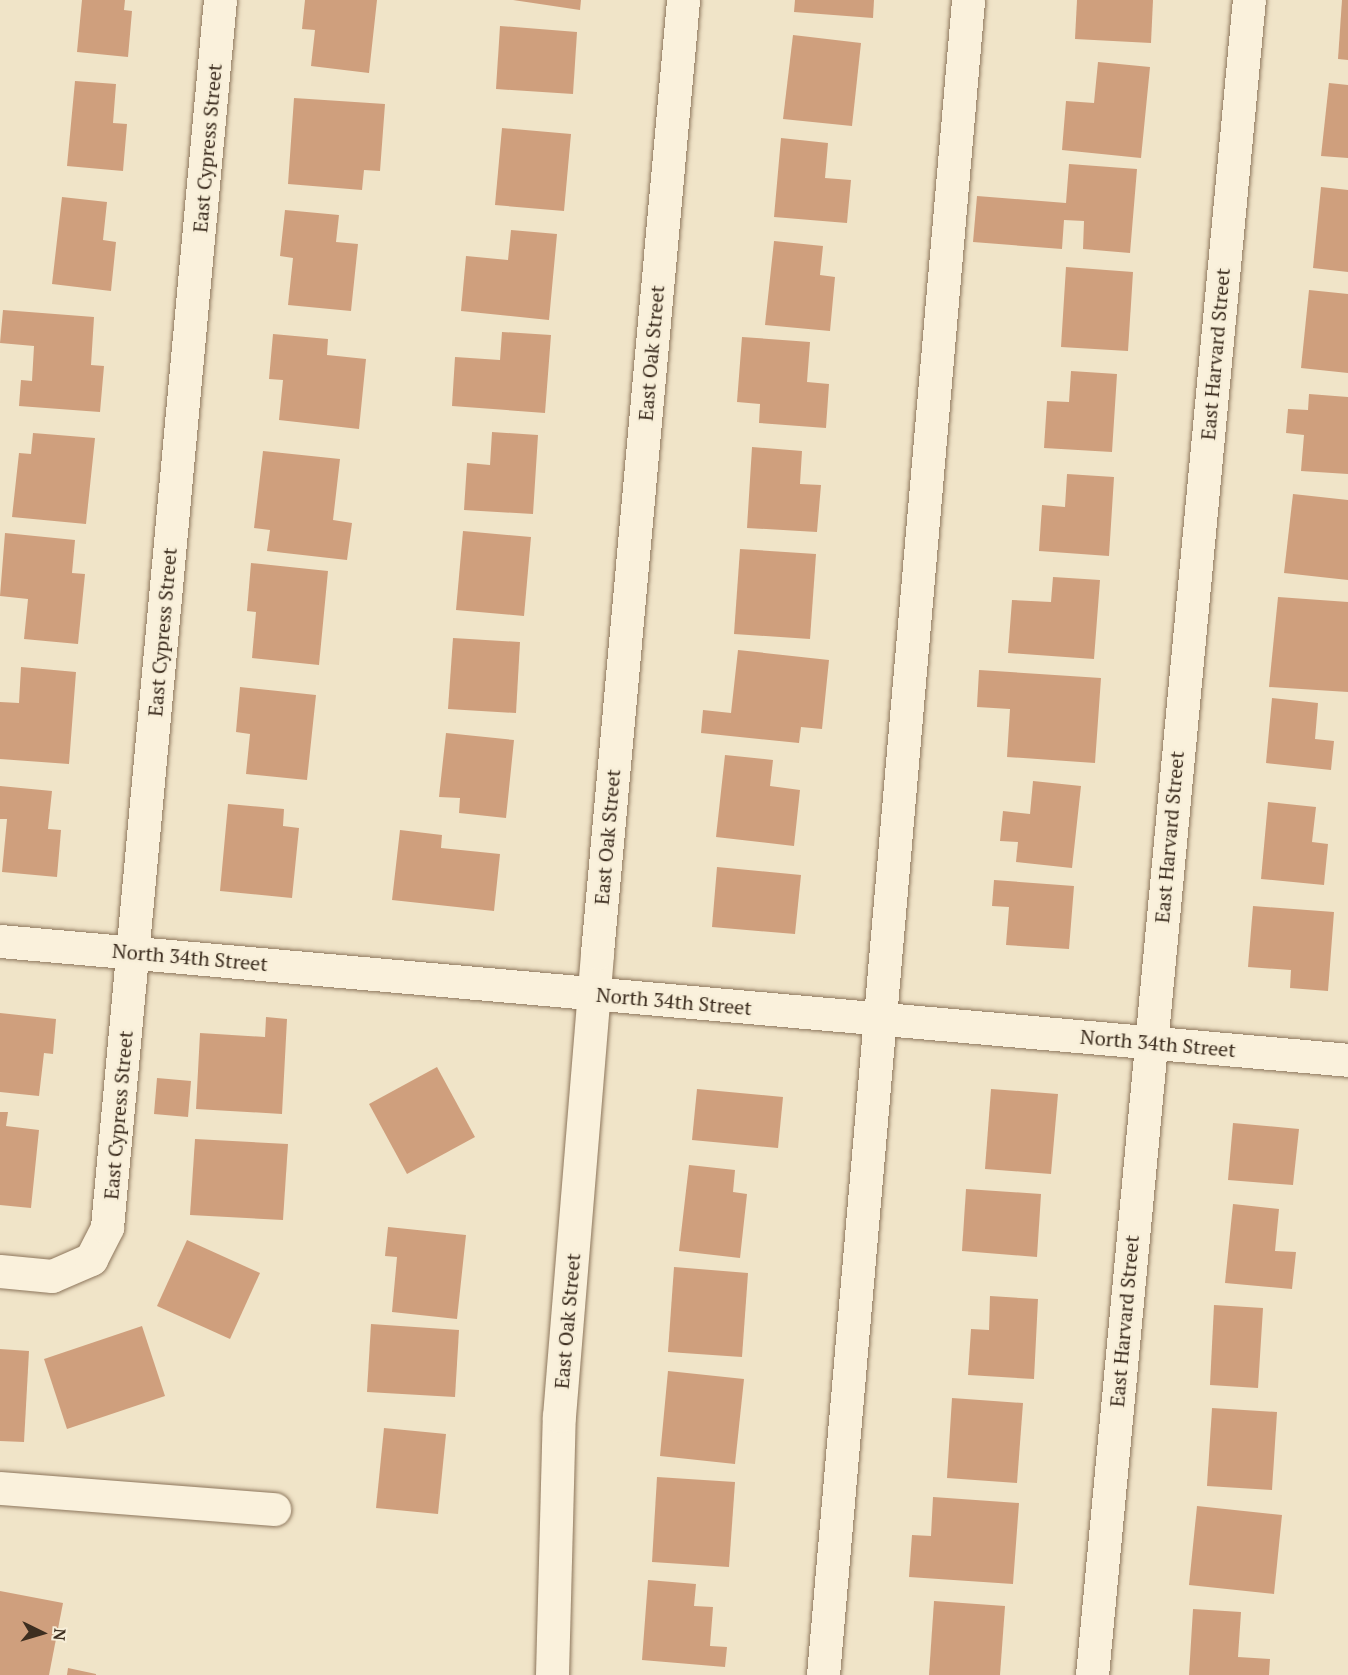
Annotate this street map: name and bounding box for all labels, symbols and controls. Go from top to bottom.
street label: East Cypress Street [188,62,226,234]
street label: East Harvard Street [1196,267,1234,441]
street label: East Oak Street [633,284,669,422]
street label: East Cypress Street [143,546,181,718]
street label: East Harvard Street [1150,750,1188,924]
street label: East Oak Street [589,768,625,906]
street label: North 34th Street [111,938,269,976]
street label: North 34th Street [595,982,753,1020]
street label: North 34th Street [1079,1024,1237,1062]
street label: East Cypress Street [99,1029,137,1201]
street label: East Harvard Street [1105,1234,1143,1408]
street label: East Oak Street [549,1252,585,1390]
north arrow [12,1603,72,1663]
text: N [48,1628,71,1642]

